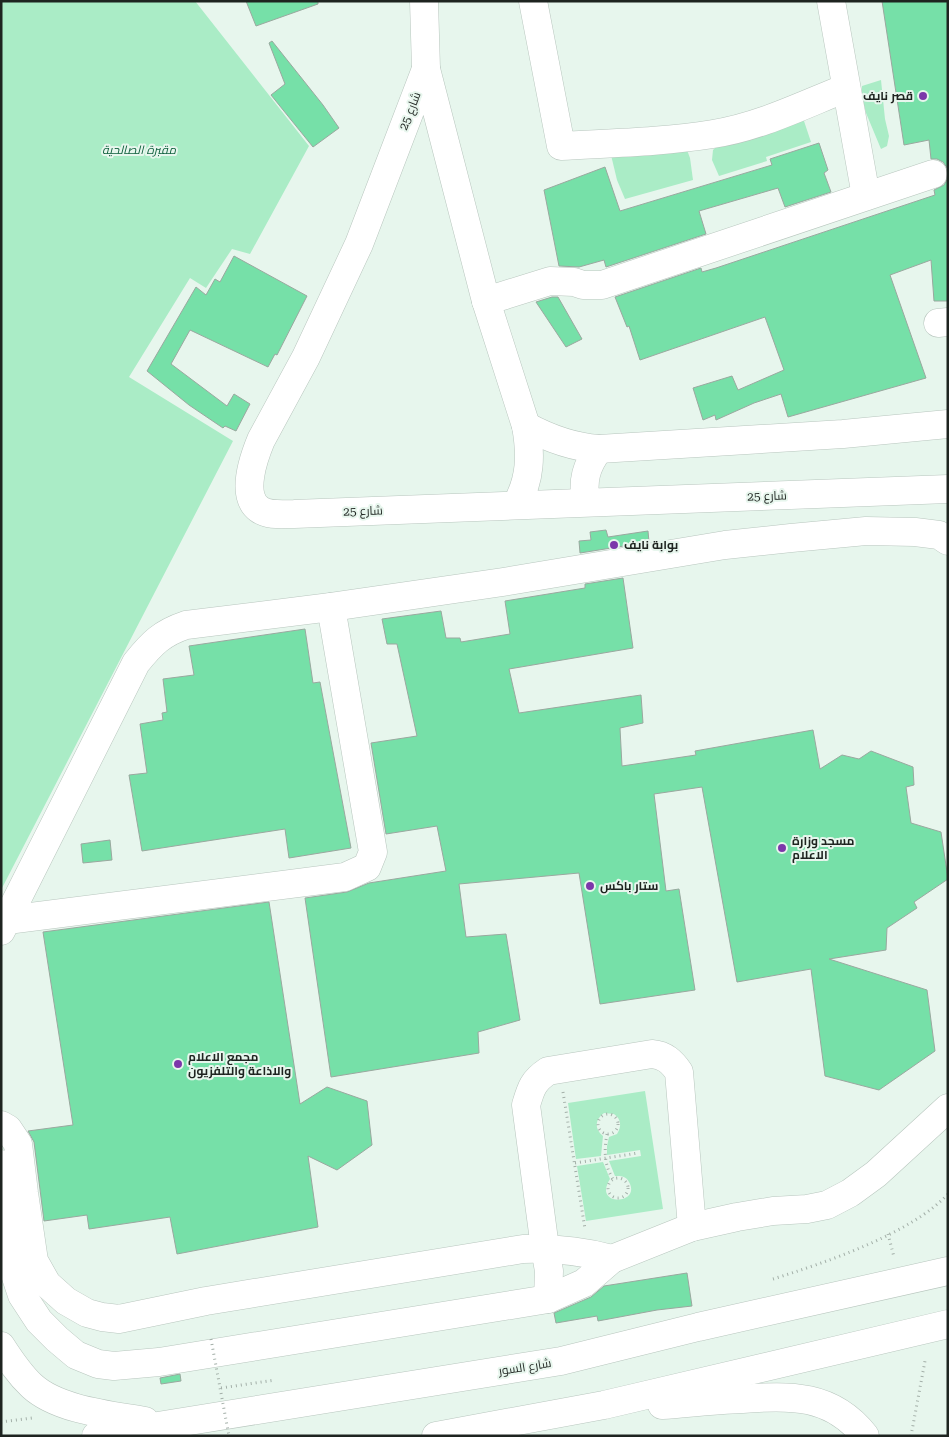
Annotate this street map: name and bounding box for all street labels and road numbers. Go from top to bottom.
street label: شارع 25 [396,90,425,132]
street label: شارع 25 [747,488,787,505]
street label: شارع 25 [343,503,383,520]
street label: شارع السور [497,1356,553,1379]

